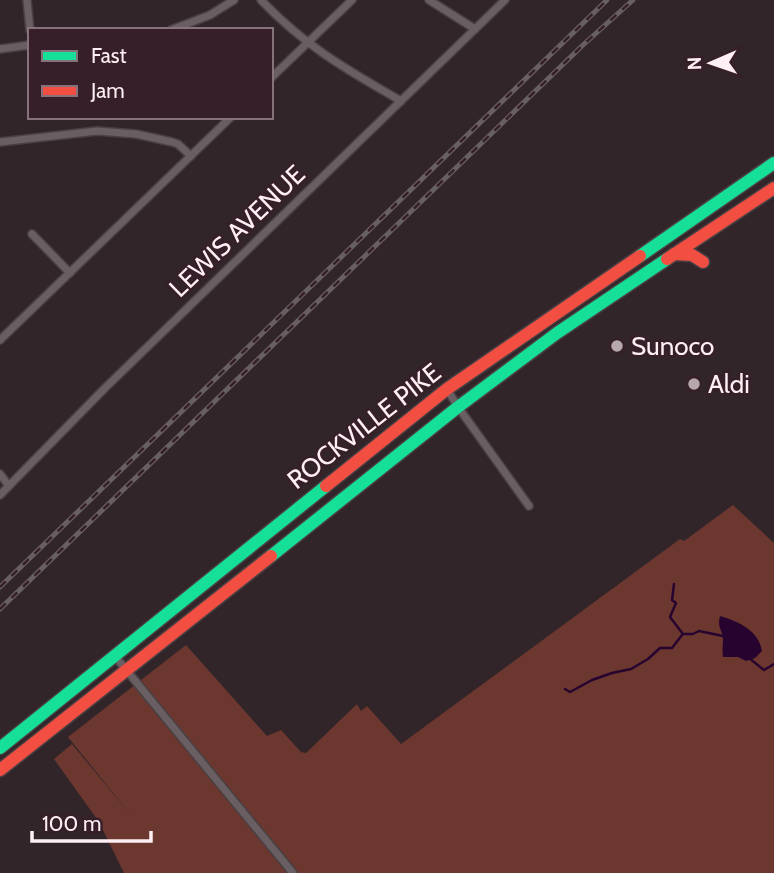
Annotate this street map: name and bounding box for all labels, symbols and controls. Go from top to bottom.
legend [28,28,273,119]
north arrow [676,28,746,98]
text: Fast [91,43,127,68]
text: N [683,56,706,71]
text: Jam [90,78,125,103]
street label: LEWIS AVENUE [162,158,312,304]
place label: Sunoco [631,330,714,362]
marker: Sunoco [609,338,625,354]
street label: ROCKVILLE PIKE [281,356,447,496]
place label: Aldi [708,368,750,400]
marker: Aldi [686,376,702,392]
scale bar [32,800,150,844]
text: 100 m [42,811,101,836]

